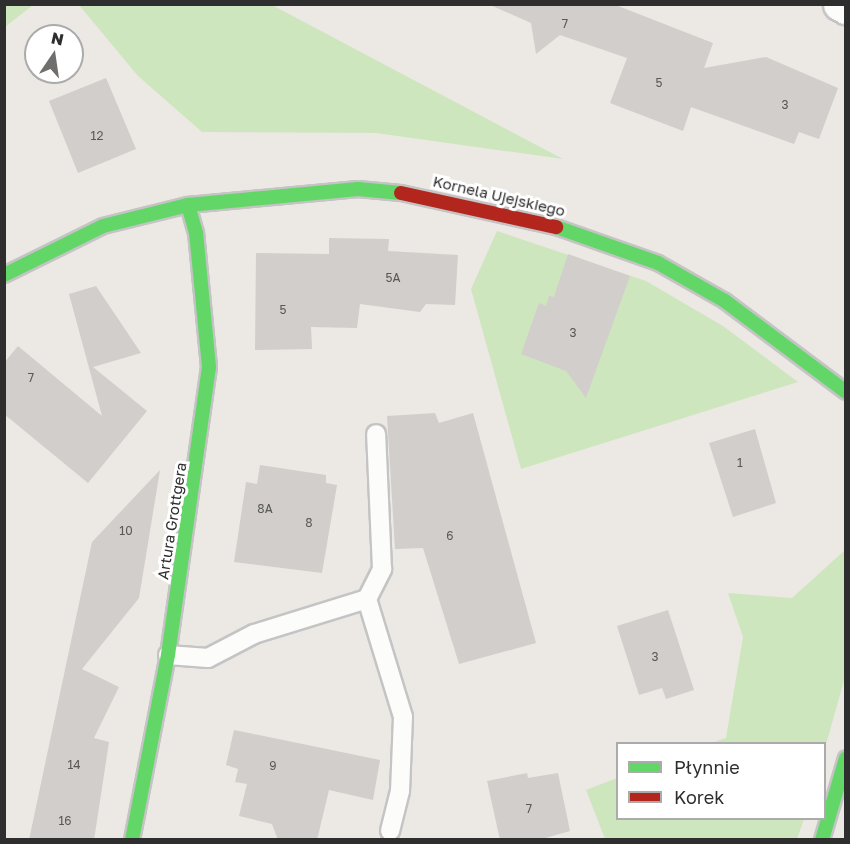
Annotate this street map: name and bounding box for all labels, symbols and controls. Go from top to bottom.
house number: 7 [562,17,568,31]
north arrow [24,24,84,84]
text: N [49,27,66,50]
house number: 5 [656,76,662,90]
house number: 3 [781,98,789,112]
house number: 12 [91,129,103,143]
street label: Kornela Ujejskiego [431,172,567,220]
house number: 5A [386,271,400,285]
house number: 5 [280,303,286,317]
house number: 3 [569,326,577,340]
house number: 7 [28,371,34,385]
house number: 1 [737,456,743,470]
street label: Artura Grottgera [154,461,190,581]
house number: 8A [257,502,273,516]
house number: 8 [305,516,313,530]
house number: 10 [119,524,133,538]
house number: 6 [446,529,454,543]
house number: 3 [651,650,659,664]
legend [616,742,826,820]
text: Płynnie [674,756,740,778]
house number: 14 [67,758,81,772]
house number: 9 [269,759,277,773]
text: Korek [674,786,724,808]
house number: 7 [526,802,532,816]
house number: 16 [58,814,72,828]

